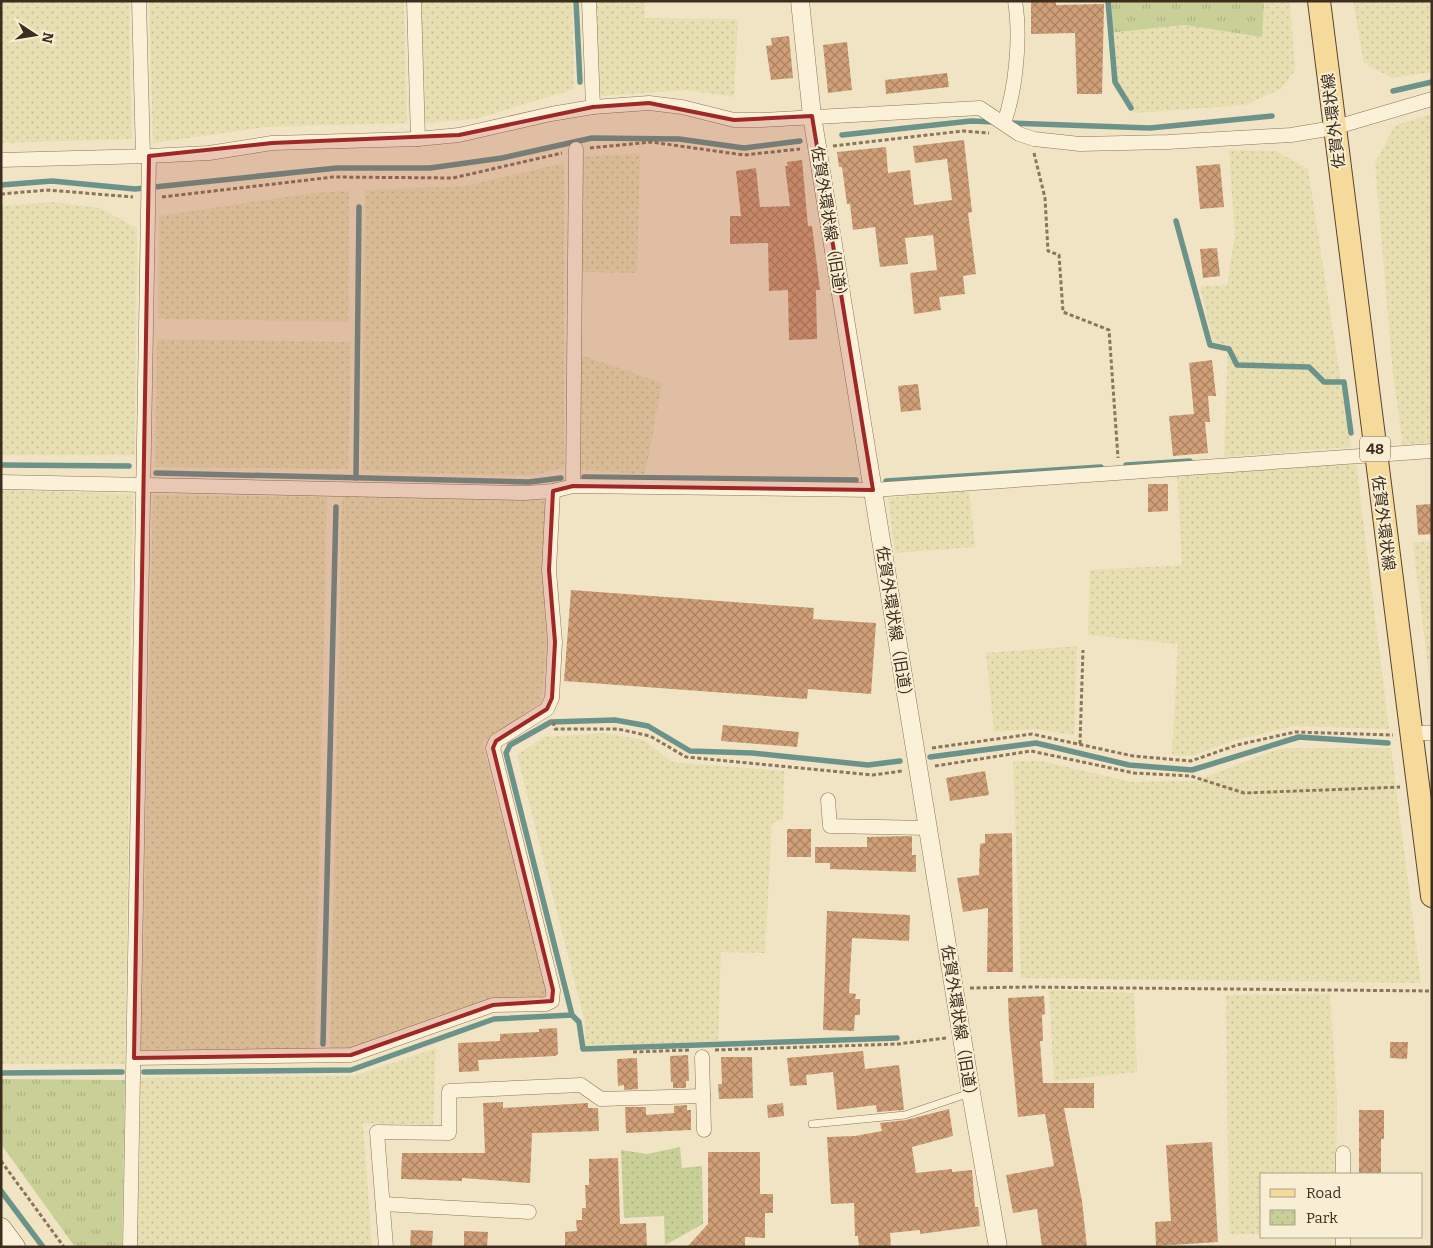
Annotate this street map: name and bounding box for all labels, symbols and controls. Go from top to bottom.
north arrow [10,10,60,60]
text: N [38,31,57,45]
street label: 佐賀外環状線 [1318,72,1349,170]
street label: 佐賀外環状線（旧道） [808,145,851,306]
road number: 48 [1360,436,1390,462]
street label: 佐賀外環状線 [1368,474,1399,572]
street label: 佐賀外環状線（旧道） [873,545,916,706]
street label: 佐賀外環状線（旧道） [938,944,981,1105]
legend [1260,1173,1423,1238]
text: Road [1306,1184,1341,1202]
text: Park [1306,1209,1338,1227]

